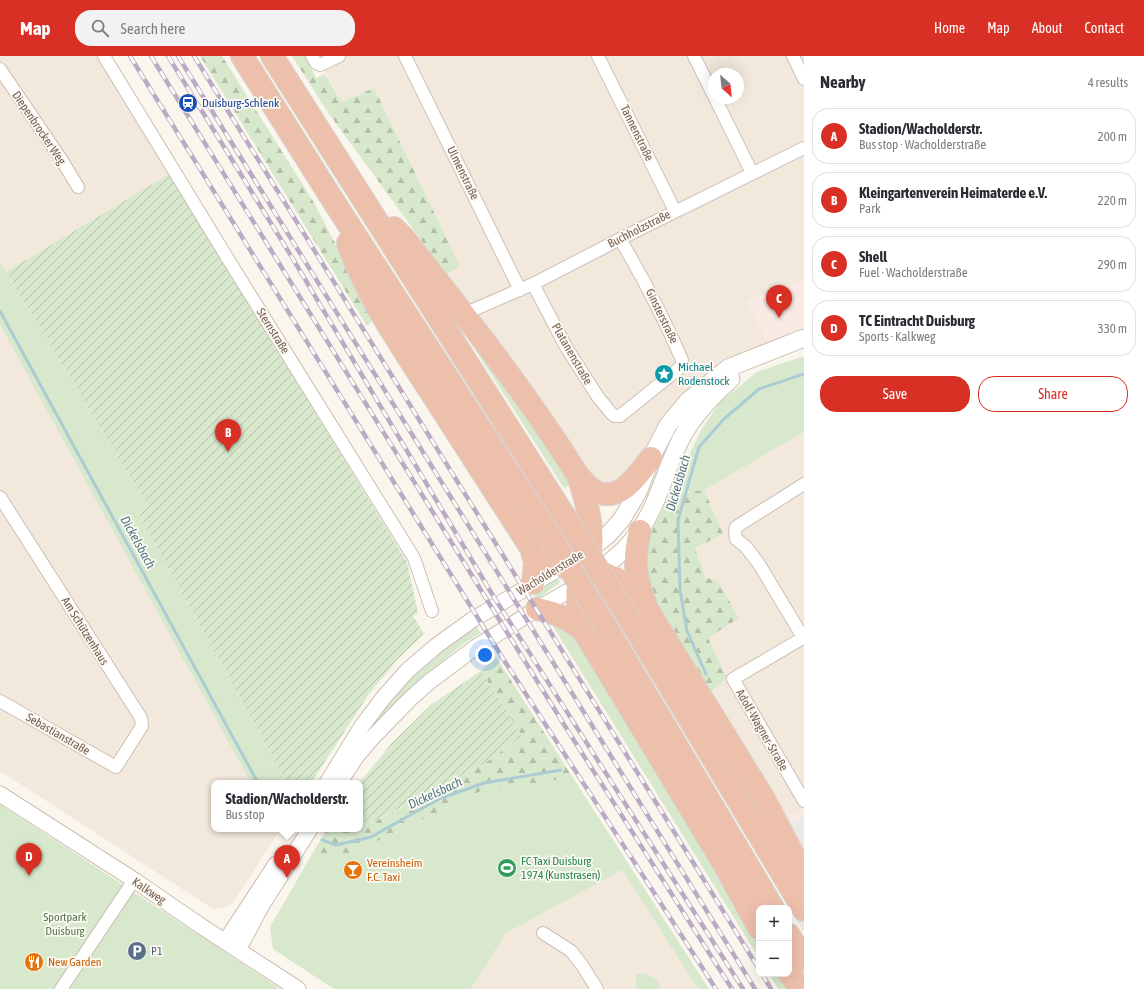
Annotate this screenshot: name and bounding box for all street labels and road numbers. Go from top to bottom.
street label: Diepenbrocker Weg [9,89,69,168]
street label: Tannenstraße [617,103,657,163]
street label: Ulmenstraße [444,144,482,202]
street label: Buchholzstraße [605,207,673,251]
street label: Ginsterstraße [643,286,681,346]
street label: Sternstraße [254,306,292,356]
street label: Platanenstraße [549,321,595,387]
street label: Wacholderstraße [514,548,586,598]
street label: Am Schützenhaus [58,594,112,668]
street label: Adolf-Wagner-Straße [733,687,791,773]
street label: Sebastianstraße [24,710,92,758]
street label: Kalkweg [130,875,169,908]

